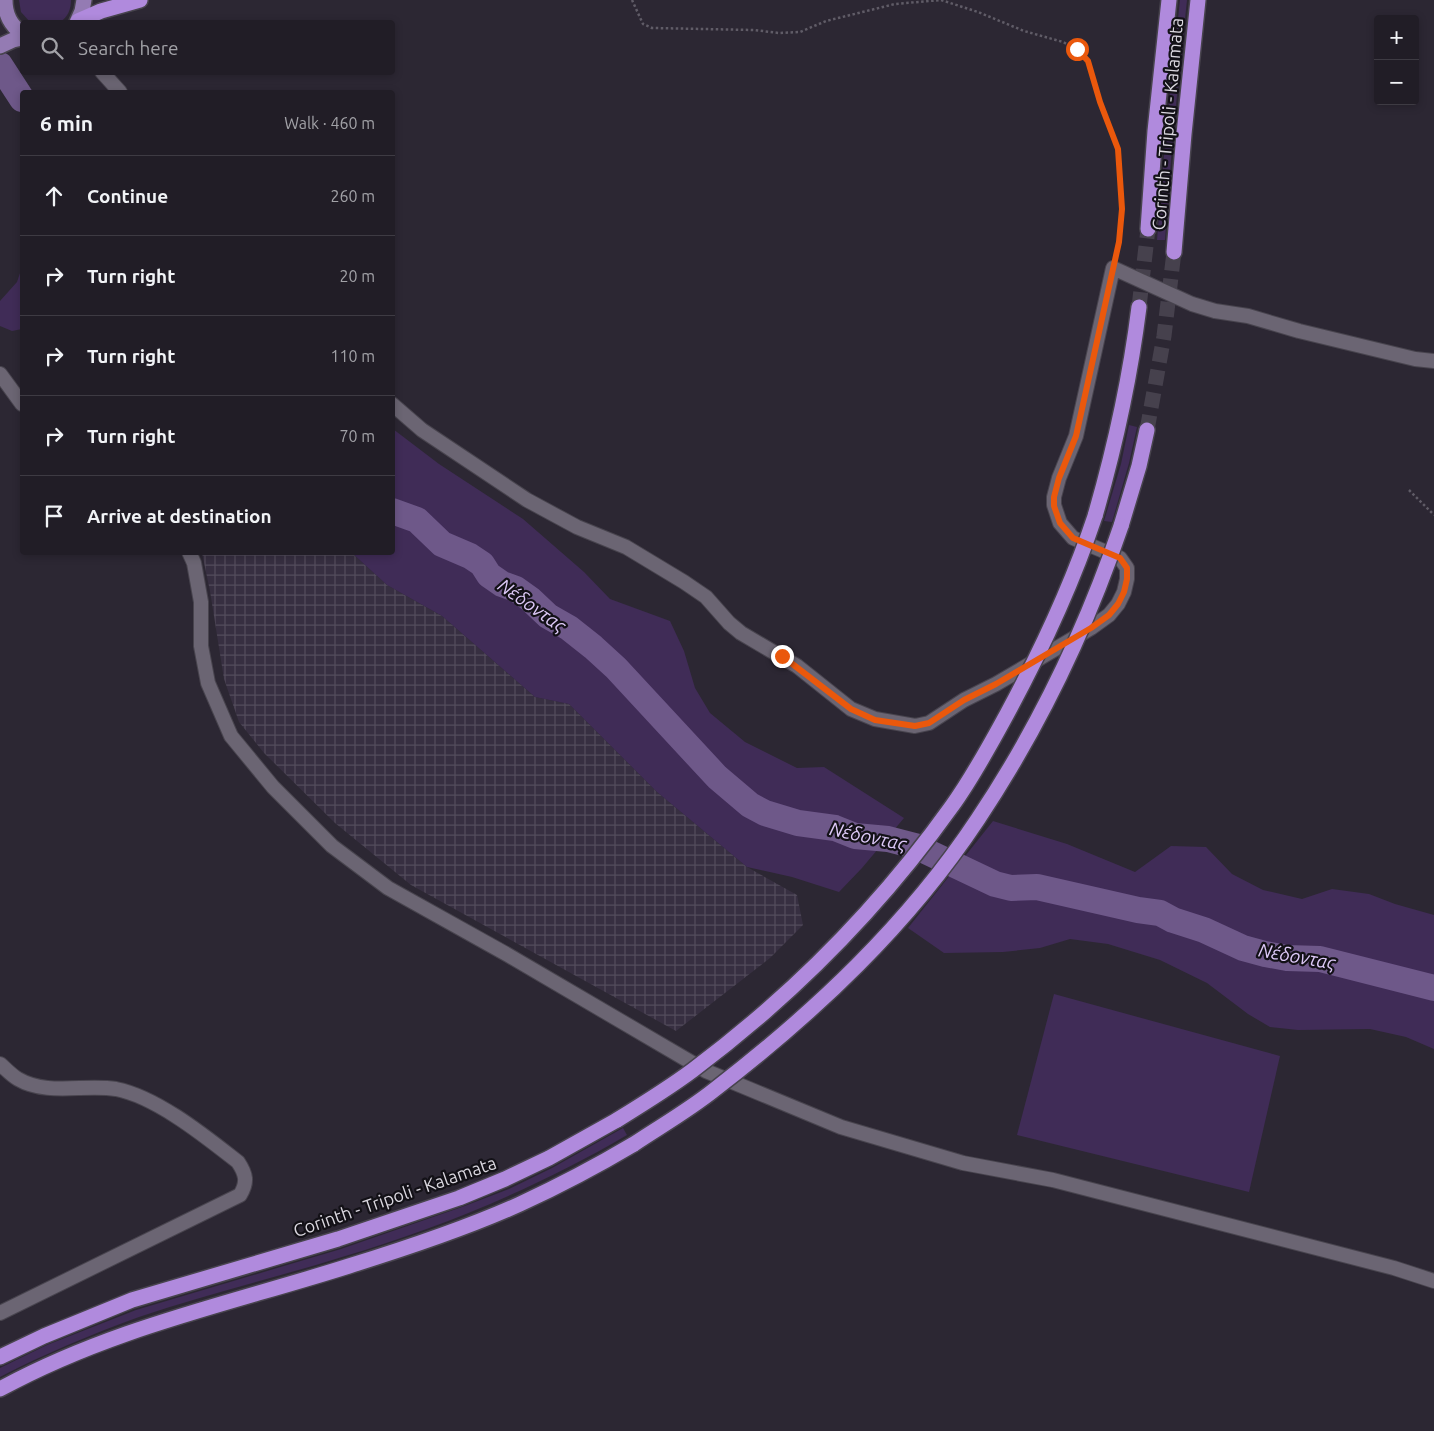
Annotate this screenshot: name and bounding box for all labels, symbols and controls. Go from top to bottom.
map controls [1374,15,1419,105]
button: + [1374,15,1419,60]
street label: Corinth - Tripoli - Kalamata [1148,17,1186,231]
search box [20,20,395,75]
icon: search [38,34,66,62]
text: Search here [78,37,178,59]
route start [1066,38,1089,61]
button: − [1374,60,1419,105]
text: 6 min [40,111,93,135]
text: Walk · 460 m [284,114,375,132]
icon: ahead [40,182,68,210]
text: Continue [87,185,168,207]
text: 260 m [330,187,375,205]
icon: right [40,262,68,290]
text: Turn right [87,265,175,287]
text: 20 m [339,267,375,285]
icon: right [40,342,68,370]
text: Turn right [87,345,175,367]
text: 110 m [330,347,375,365]
icon: right [40,422,68,450]
text: Turn right [87,425,175,447]
text: 70 m [339,427,375,445]
icon: arrive [40,502,68,530]
text: Arrive at destination [87,505,272,527]
water label: Νέδoντας [494,574,571,637]
route end [771,645,794,668]
water label: Νέδoντας [828,817,909,855]
water label: Νέδoντας [1257,938,1338,974]
street label: Corinth - Tripoli - Kalamata [291,1152,499,1240]

